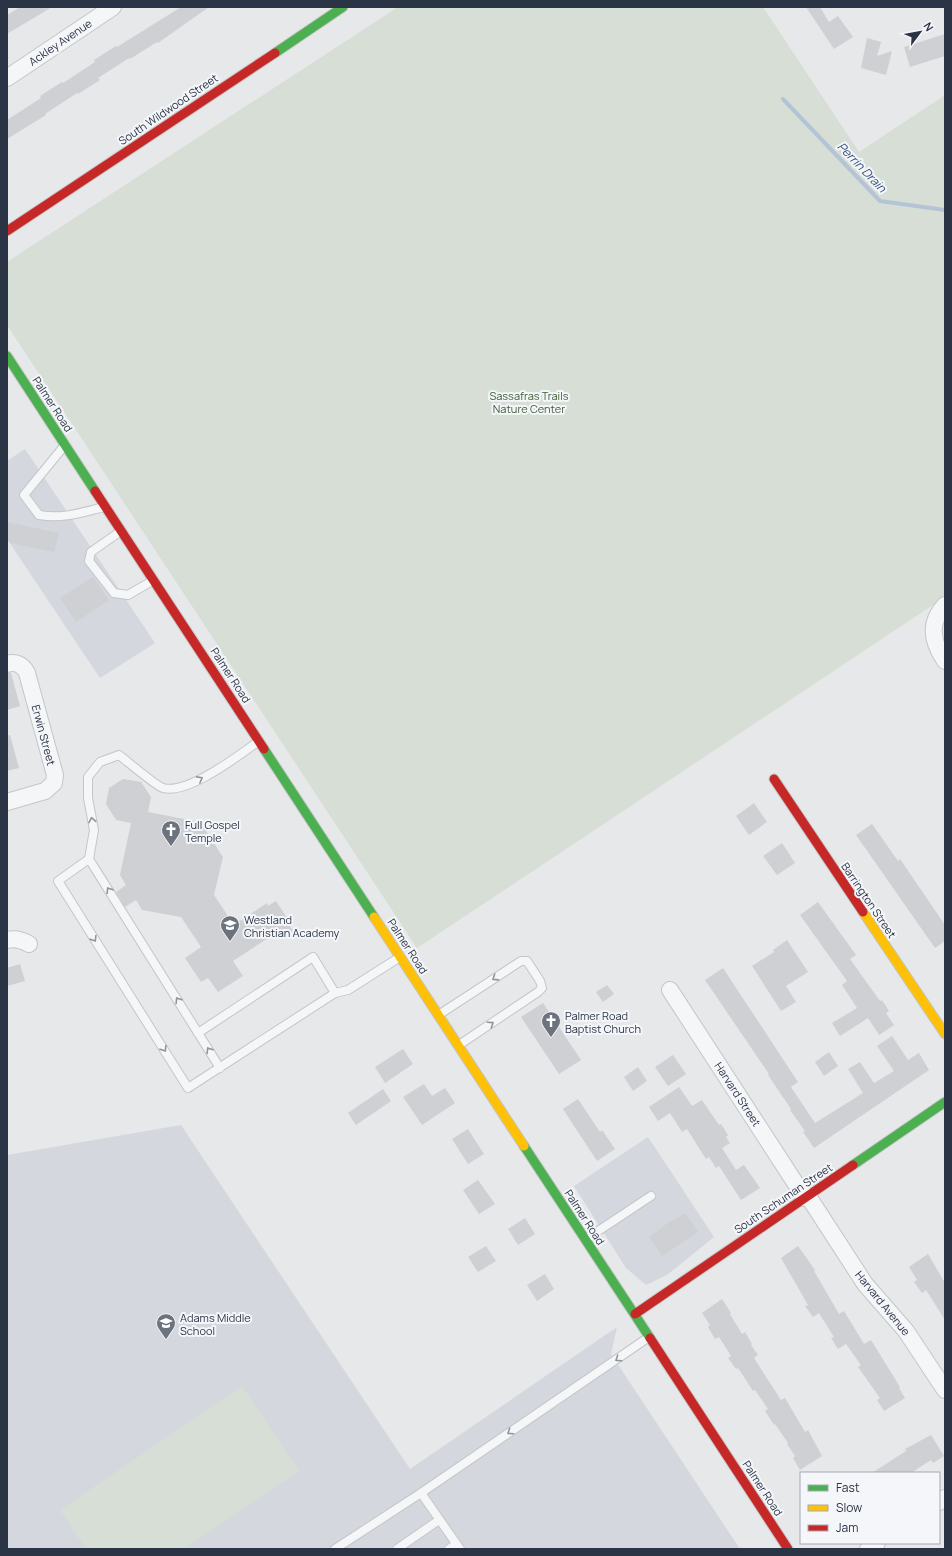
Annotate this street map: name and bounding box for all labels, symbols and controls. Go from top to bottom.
north arrow [900,12,940,52]
street label: Ackley Avenue [26,15,95,69]
text: N [920,19,937,34]
street label: South Wildwood Street [115,70,221,148]
water label: Perrin Drain [834,138,891,197]
street label: Palmer Road [30,373,76,435]
park label: Sassafras Trails Nature Center [489,388,569,416]
street label: Palmer Road [208,644,254,706]
street label: Erwin Street [29,703,59,767]
one-way arrow [196,777,203,784]
one-way arrow [88,817,97,823]
place label: Full Gospel Temple [185,817,240,845]
church icon: Full Gospel Temple [160,819,182,847]
street label: Barrington Street [838,859,900,941]
one-way arrow [106,887,113,894]
place label: Westland Christian Academy [244,912,340,940]
school or university icon: Westland Christian Academy [219,914,241,942]
street label: Palmer Road [385,915,431,977]
one-way arrow [89,935,97,942]
one-way arrow [492,973,499,981]
one-way arrow [175,997,182,1004]
place label: Palmer Road Baptist Church [565,1008,641,1036]
church icon: Palmer Road Baptist Church [540,1010,562,1038]
one-way arrow [487,1021,494,1029]
one-way arrow [159,1045,166,1052]
one-way arrow [206,1047,214,1054]
street label: Harvard Street [712,1059,764,1129]
street label: South Schuman Street [731,1160,835,1236]
street label: Palmer Road [562,1186,608,1248]
street label: Harvard Avenue [852,1267,914,1339]
place label: Adams Middle School [180,1310,251,1338]
school or university icon: Adams Middle School [155,1312,177,1340]
one-way arrow [615,1354,622,1361]
one-way arrow [507,1427,514,1435]
street label: Palmer Road [740,1457,786,1519]
legend [800,1472,940,1544]
text: Fast [836,1479,860,1496]
text: Slow [836,1499,862,1516]
text: Jam [836,1519,858,1536]

